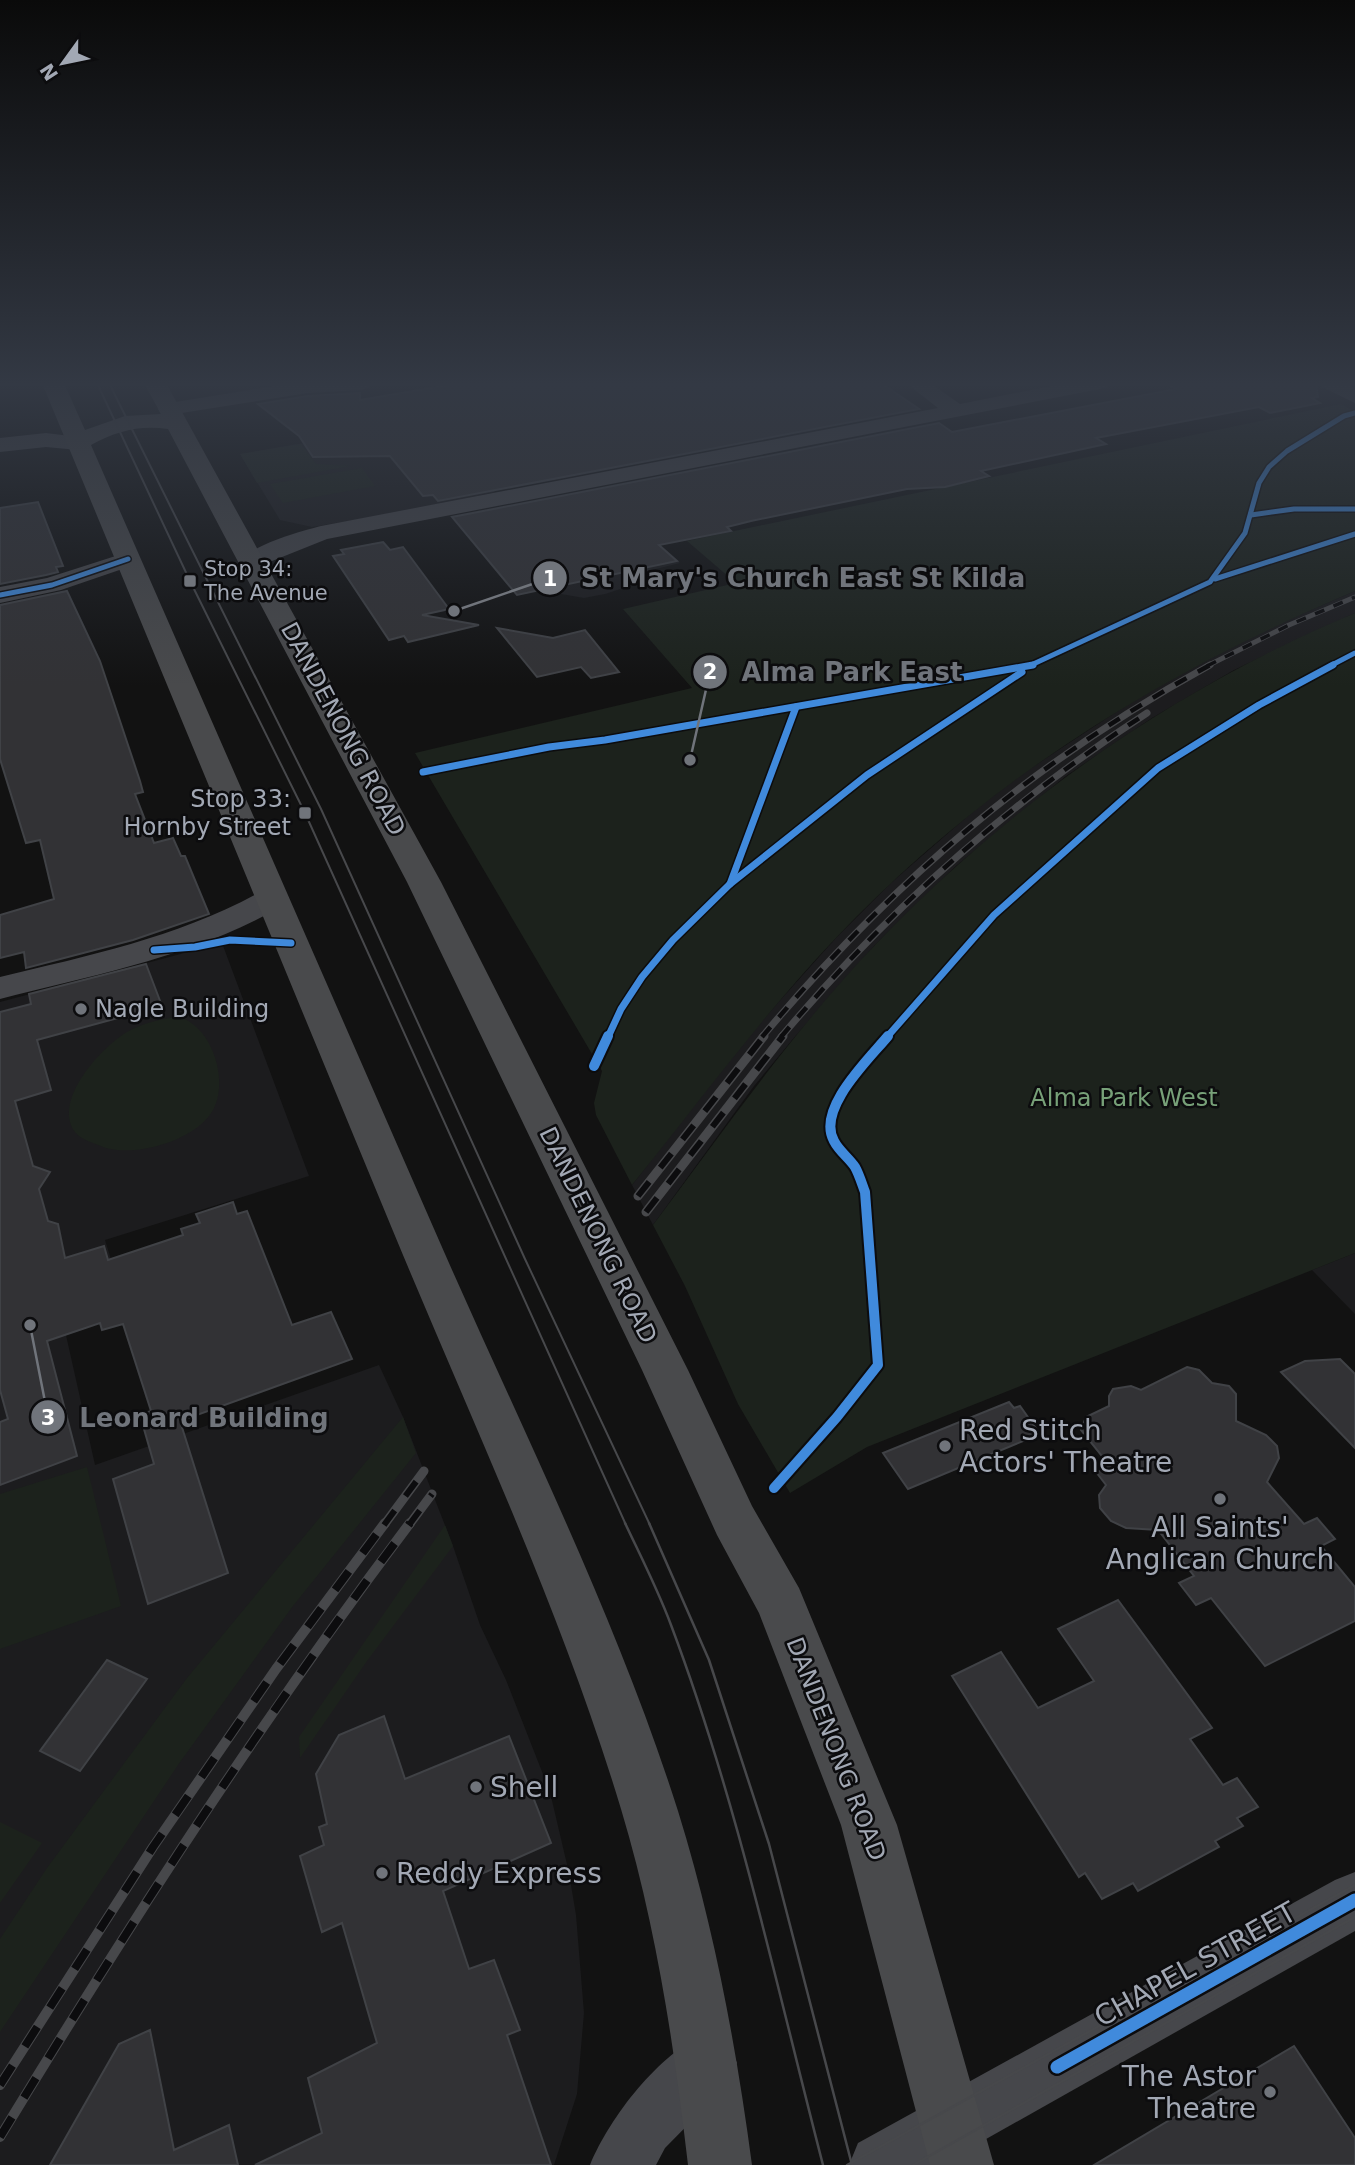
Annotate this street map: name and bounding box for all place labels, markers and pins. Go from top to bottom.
callout: St Mary's Church East St Kilda [532,555,1039,602]
place label: Stop 34: The Avenue [203,557,328,605]
marker: Stop 34: The Avenue [182,573,198,589]
callout: Alma Park East [692,649,976,696]
place label: Stop 33: Hornby Street [124,785,291,841]
marker: Stop 33: Hornby Street [297,805,313,821]
place label: Nagle Building [95,995,269,1023]
marker: Nagle Building [73,1001,89,1017]
callout: Leonard Building [31,1394,343,1441]
place label: Red Stitch Actors' Theatre [959,1414,1172,1479]
marker: Red Stitch Actors' Theatre [937,1438,953,1454]
marker: All Saints' Anglican Church [1212,1491,1228,1507]
place label: All Saints' Anglican Church [1106,1511,1334,1576]
place label: Shell [490,1771,558,1804]
marker: Shell [468,1779,484,1795]
place label: Reddy Express [396,1857,602,1890]
marker: Reddy Express [374,1865,390,1881]
place label: The Astor Theatre [1121,2060,1256,2125]
marker: The Astor Theatre [1262,2084,1278,2100]

